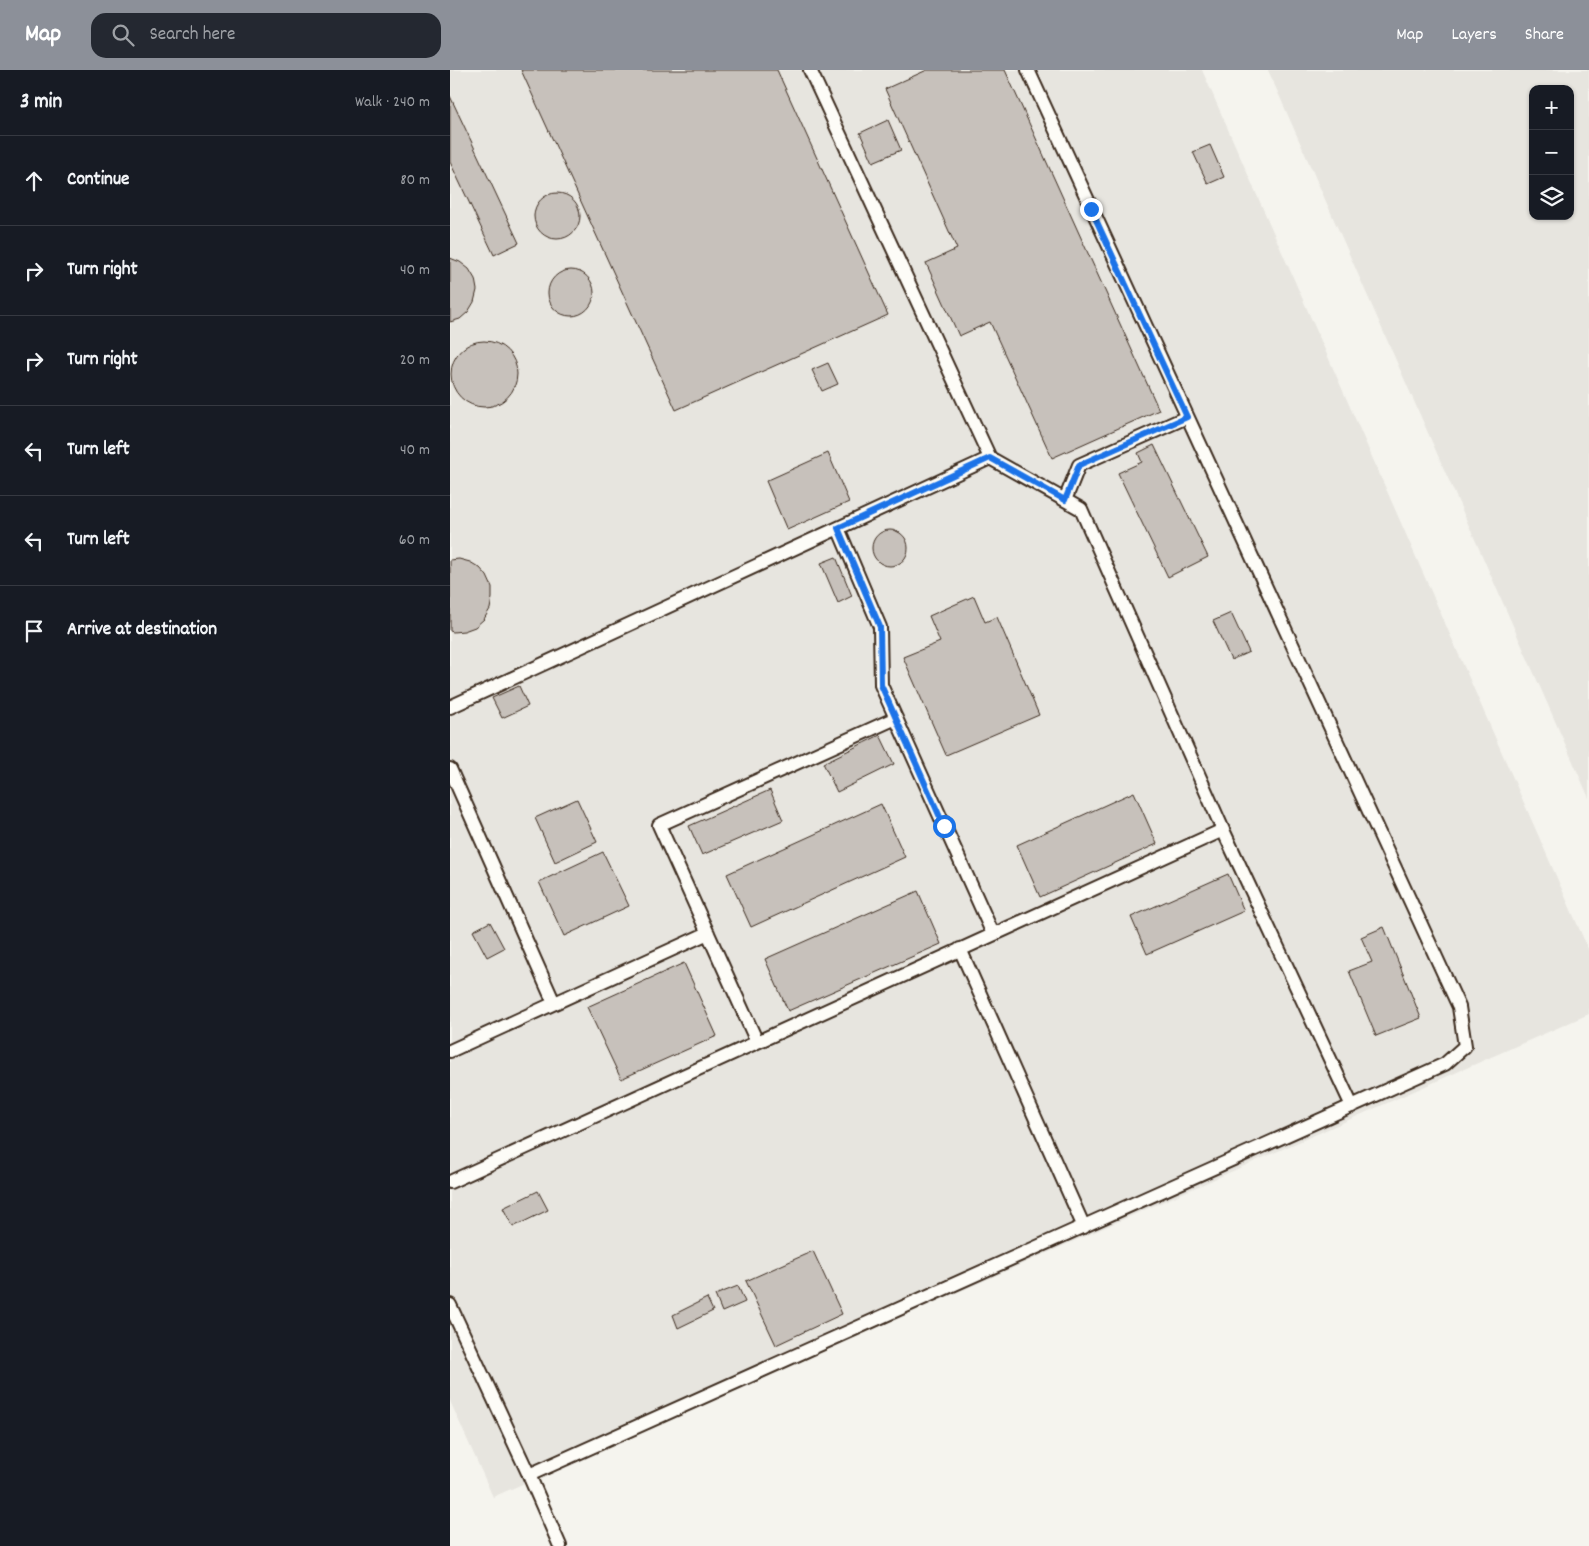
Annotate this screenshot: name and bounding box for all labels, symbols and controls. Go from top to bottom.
search box [91,13,441,58]
text: Map [25,18,61,52]
icon: search [109,21,137,49]
text: Search here [149,22,235,49]
text: Map [1396,23,1423,48]
text: Layers [1451,23,1497,48]
text: Share [1525,23,1564,48]
map controls [1529,85,1574,220]
button: + [1529,85,1574,130]
text: 3 min [20,88,62,118]
text: Walk · 240 m [355,91,430,114]
button: − [1529,130,1574,175]
icon: ahead [20,167,48,195]
text: Continue [67,167,129,194]
text: 80 m [400,169,430,192]
button: layers [1529,175,1574,220]
route end [1080,198,1103,221]
icon: right [20,257,48,285]
text: Turn right [67,257,138,284]
text: 40 m [400,259,430,282]
icon: right [20,347,48,375]
text: Turn right [67,347,138,374]
text: 20 m [400,349,430,372]
icon: left [20,437,48,465]
text: Turn left [67,437,130,464]
text: 40 m [400,439,430,462]
icon: left [20,527,48,555]
text: Turn left [67,527,130,554]
text: 60 m [399,529,430,552]
icon: arrive [20,617,48,645]
text: Arrive at destination [67,617,217,644]
route start [933,815,956,838]

